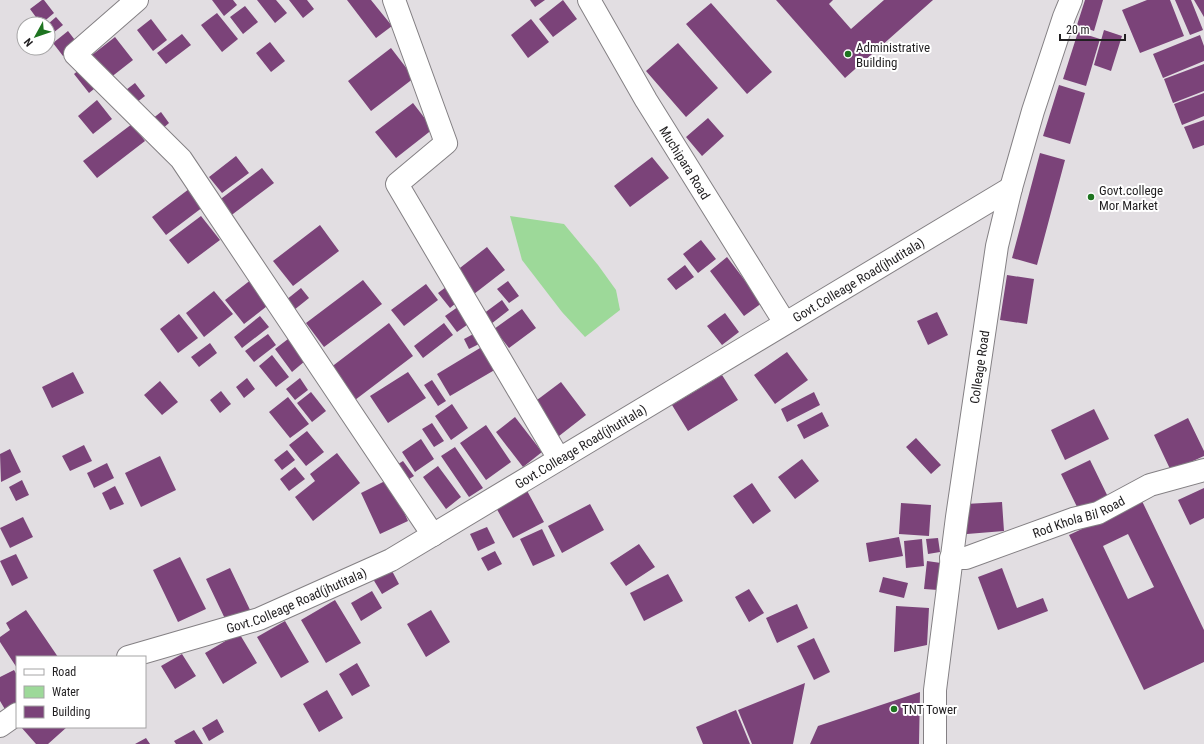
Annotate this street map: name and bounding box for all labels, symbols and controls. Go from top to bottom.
north arrow [16,16,56,56]
scale bar [1060,16,1125,42]
text: 20 m [1066,23,1090,37]
text: N [21,35,36,49]
place label: Administrative Building [856,40,930,70]
marker: Administrative Building [843,49,853,59]
street label: Muchipara Road [657,123,713,202]
place label: Govt.college Mor Market [1099,183,1163,213]
marker: Govt.college Mor Market [1086,192,1096,202]
street label: Govt.Colleage Road(jhutitala) [790,234,927,325]
street label: Colleage Road [966,329,992,405]
street label: Govt.Colleage Road(jhutitala) [512,401,649,491]
street label: Rod Khola Bil Road [1031,493,1127,541]
street label: Govt.Colleage Road(jhutitala) [224,564,369,636]
legend [16,656,146,728]
text: Road [52,665,76,679]
text: Water [52,685,80,699]
place label: TNT Tower [902,702,957,717]
marker: TNT Tower [889,704,899,714]
text: Building [52,705,90,719]

